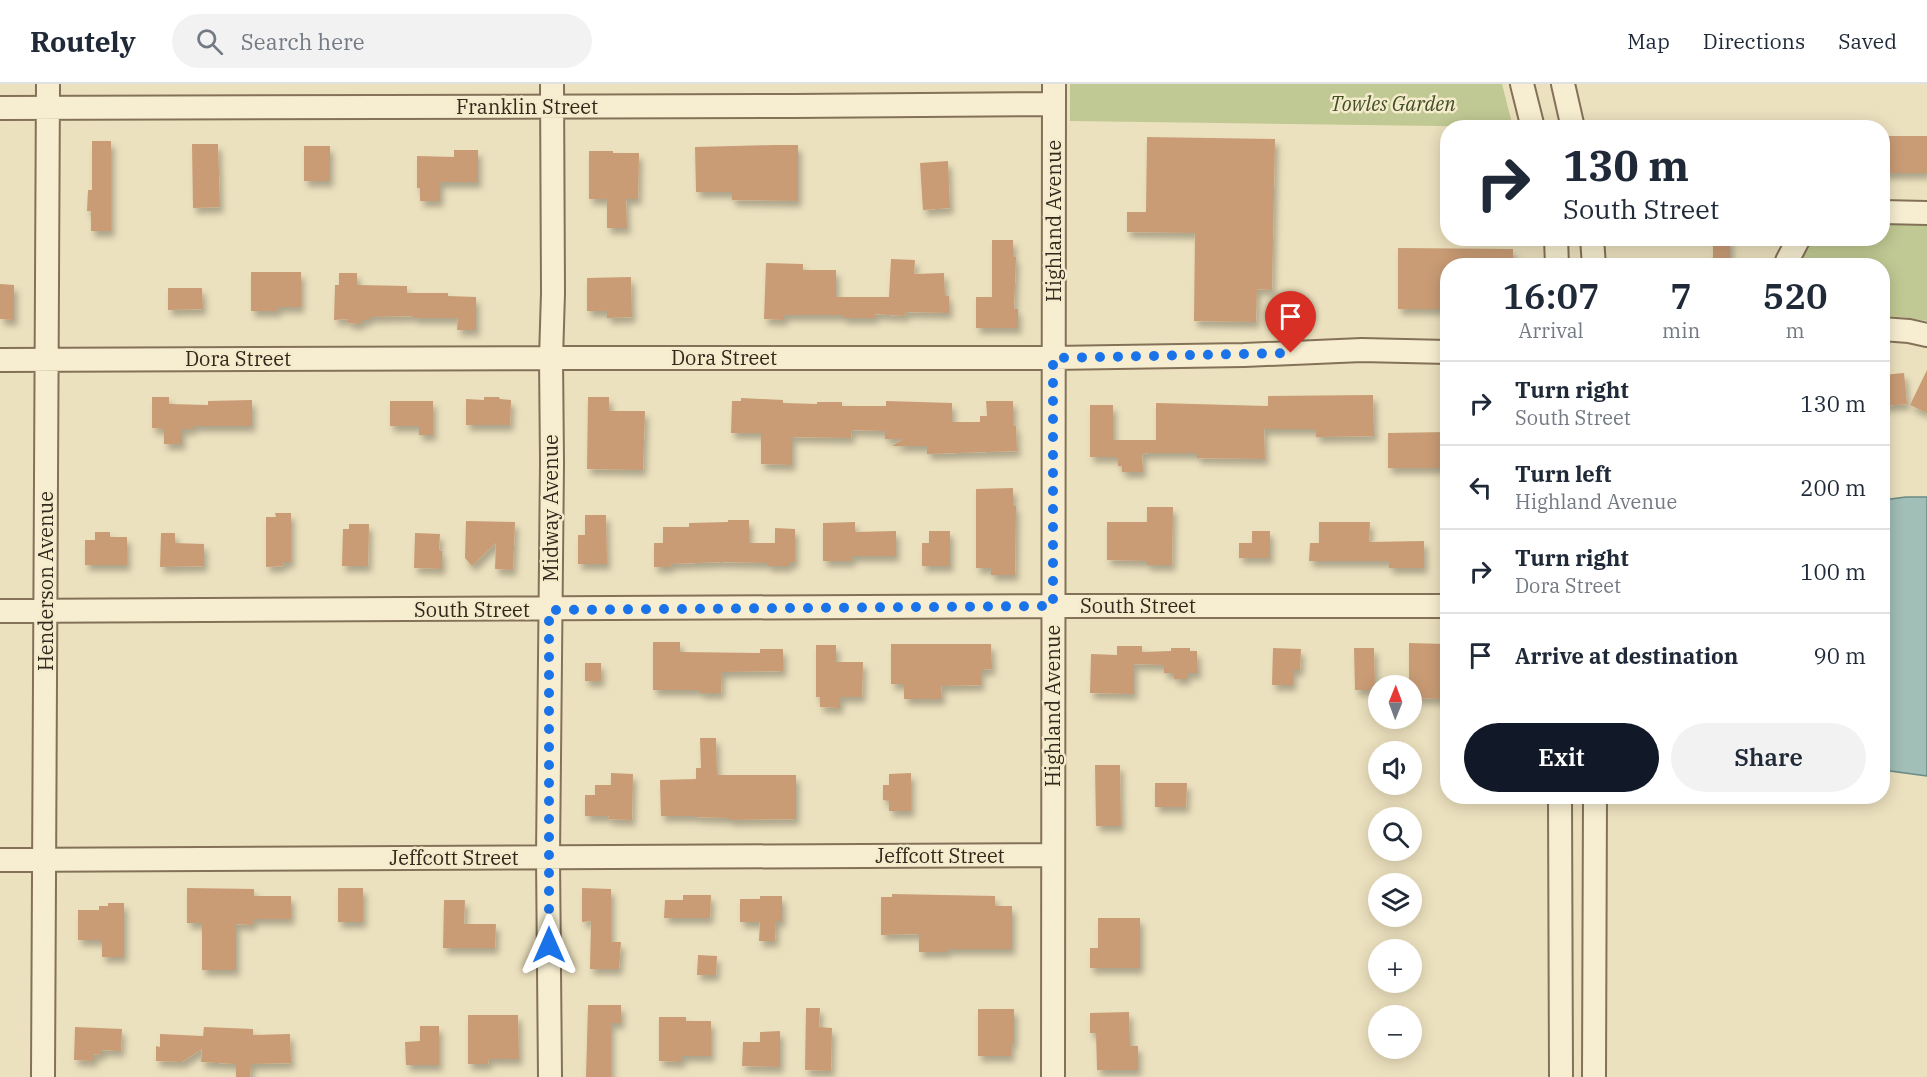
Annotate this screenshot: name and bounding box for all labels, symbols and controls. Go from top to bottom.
search box [172,14,592,68]
text: Routely [30,23,136,60]
icon: search [193,25,226,58]
text: Search here [241,27,365,56]
text: Map [1627,27,1670,55]
text: Directions [1703,27,1805,55]
text: Saved [1838,27,1897,55]
park label: Towles Garden [1330,90,1456,117]
street label: Franklin Street [456,93,598,120]
text: 130 m [1563,138,1689,193]
street label: Highland Avenue [1040,140,1067,302]
icon: right [1464,144,1542,222]
text: South Street [1563,191,1719,226]
text: 16:07 [1502,272,1600,319]
text: 7 [1670,272,1692,319]
text: 520 [1763,272,1828,319]
pin [1265,291,1316,353]
icon: arrive [1274,300,1307,333]
text: Arrival [1518,317,1584,344]
text: min [1662,317,1700,344]
text: m [1786,317,1805,344]
street label: Dora Street [671,344,777,371]
street label: Dora Street [185,345,291,372]
text: Turn right [1515,375,1629,404]
icon: right [1464,387,1497,420]
text: 130 m [1800,389,1866,418]
text: South Street [1515,404,1631,431]
street label: Midway Avenue [537,434,564,582]
text: Turn left [1515,459,1611,488]
icon: left [1464,471,1497,504]
text: 200 m [1800,473,1866,502]
text: Highland Avenue [1515,488,1677,515]
street label: Henderson Avenue [32,491,59,671]
text: Turn right [1515,543,1629,572]
icon: right [1464,555,1497,588]
text: 100 m [1800,557,1866,586]
text: Dora Street [1515,572,1621,599]
street label: South Street [1080,592,1196,619]
street label: South Street [414,596,530,623]
street label: Highland Avenue [1039,625,1066,787]
icon: arrive [1464,639,1497,672]
text: Arrive at destination [1515,641,1738,670]
text: 90 m [1814,641,1866,670]
north arrow [1368,675,1422,729]
map controls [1368,675,1422,1059]
button: Exit [1464,723,1659,792]
button: Share [1671,723,1866,792]
button: sound [1368,741,1422,795]
button: search [1368,807,1422,861]
street label: Jeffcott Street [875,842,1005,869]
street label: Jeffcott Street [389,844,519,871]
button: layers [1368,873,1422,927]
position arrow [517,913,581,977]
button: + [1368,939,1422,993]
button: − [1368,1005,1422,1059]

